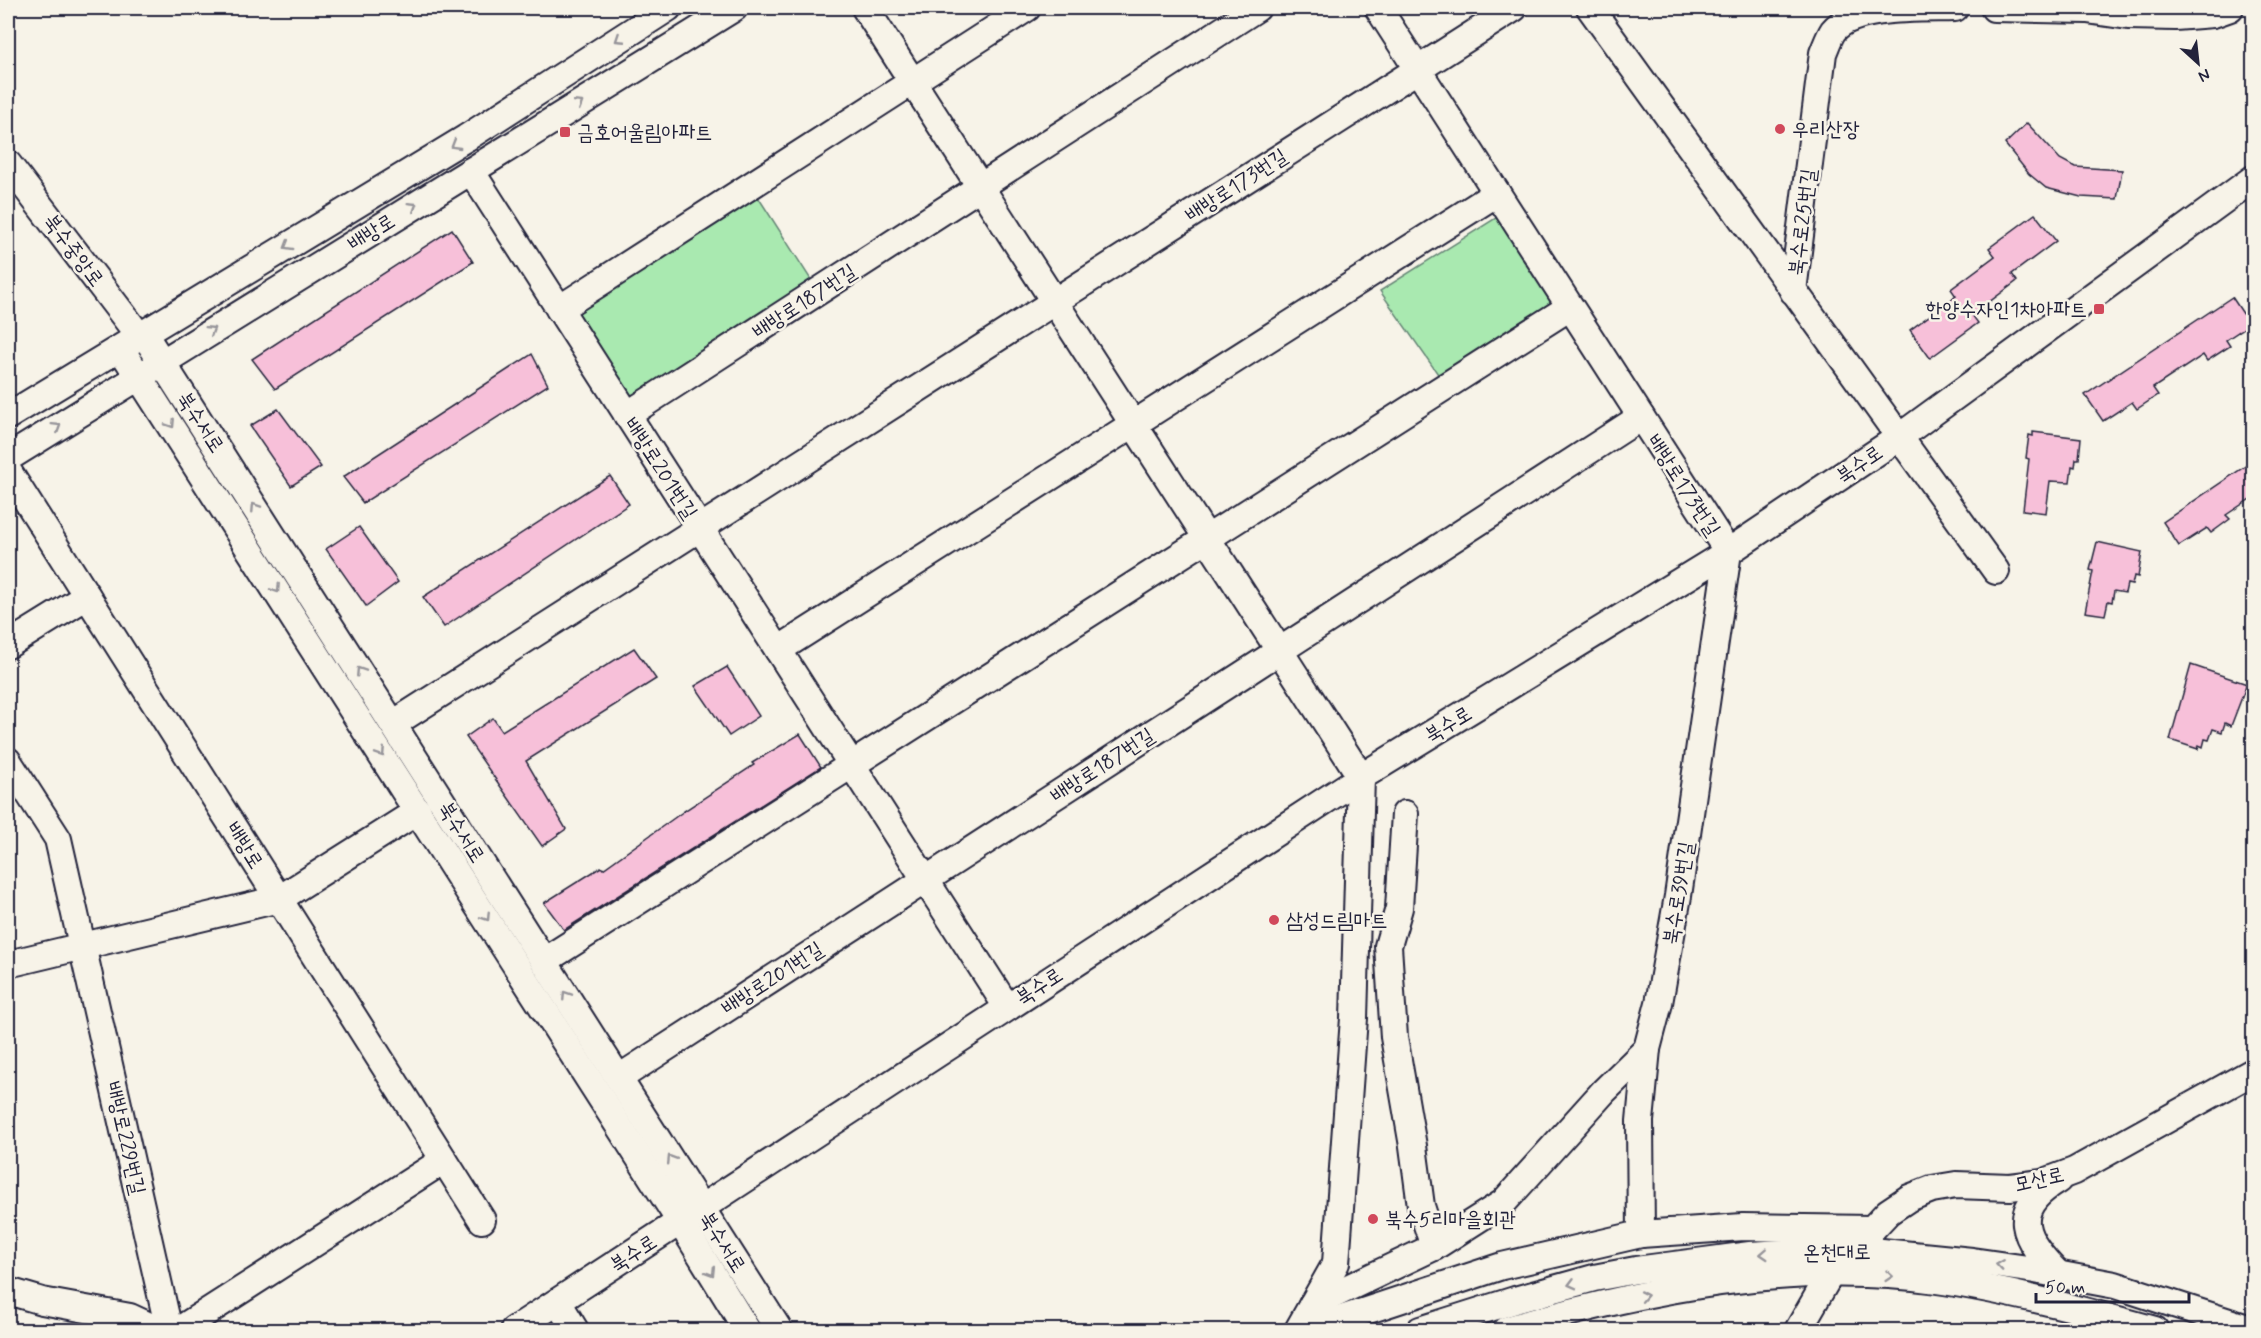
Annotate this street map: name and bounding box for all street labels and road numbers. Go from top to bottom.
street label: 배방로173번길 [1180,142,1293,229]
street label: 북수로25번길 [1783,167,1823,277]
street label: 북수중앙로 [37,208,110,293]
street label: 배방로 [343,208,400,258]
street label: 배방로187번길 [747,258,862,346]
street label: 북수서로 [170,387,230,459]
street label: 배방로201번길 [617,412,704,525]
street label: 배방로173번길 [1640,429,1727,542]
street label: 북수로 [1831,439,1888,491]
street label: 북수로 [1420,700,1477,750]
street label: 배방로187번길 [1045,722,1160,810]
street label: 북수서로 [431,796,491,869]
street label: 배방로 [219,817,269,874]
street label: 북수로39번길 [1657,839,1701,947]
street label: 배방로201번길 [716,935,829,1022]
street label: 북수로 [1011,961,1068,1012]
street label: 배방로229번길 [98,1079,152,1198]
street label: 모산로 [2011,1161,2067,1199]
street label: 북수서로 [692,1206,752,1279]
street label: 북수로 [605,1228,662,1279]
street label: 온천대로 [1803,1238,1871,1268]

